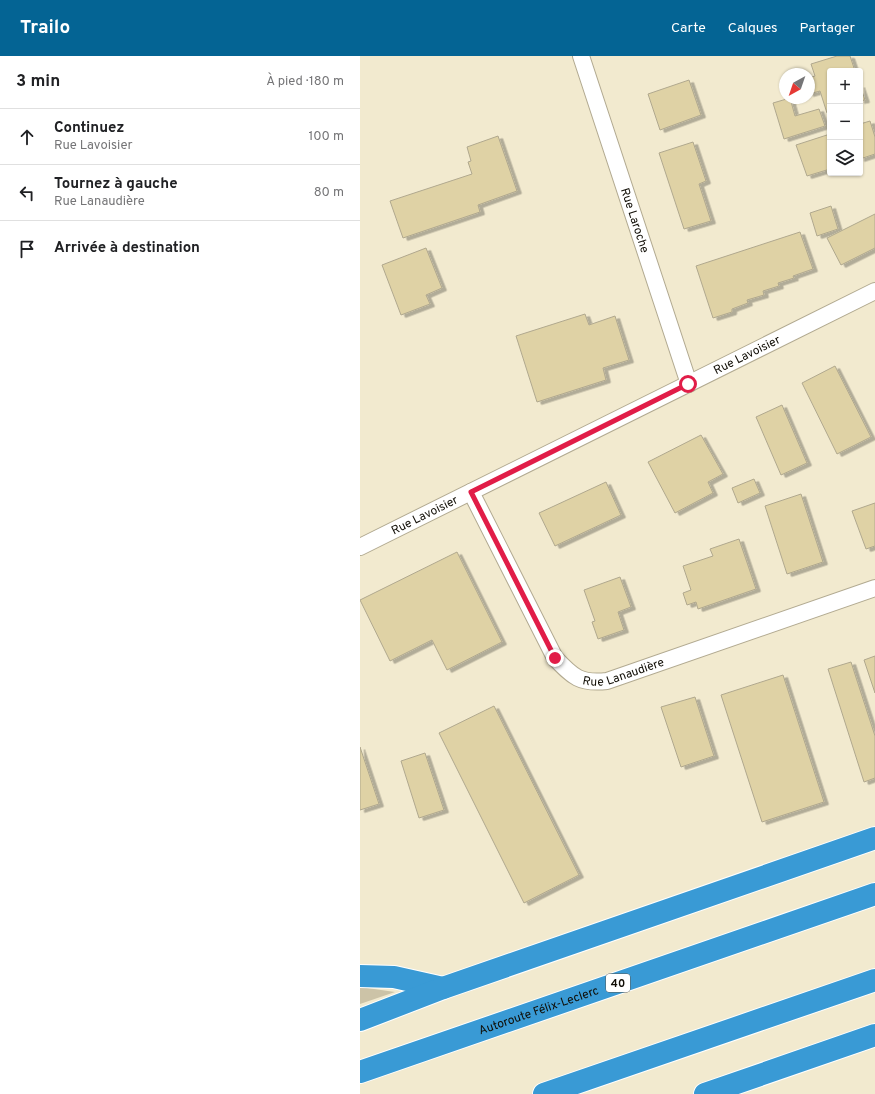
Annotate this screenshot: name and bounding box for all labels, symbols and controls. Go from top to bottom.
text: Trailo [20,16,70,40]
text: Carte [671,20,706,37]
text: Calques [728,20,778,37]
text: Partager [800,20,855,37]
north arrow [779,68,815,104]
map controls [827,68,863,176]
button: + [827,68,863,104]
text: 3 min [16,71,60,93]
text: À pied · 180 m [266,74,344,90]
button: − [827,104,863,140]
text: Continuez [54,119,124,138]
icon: ahead [16,126,38,148]
text: 100 m [308,129,344,145]
text: Rue Lavoisier [54,138,133,154]
button: layers [827,140,863,176]
text: Tournez à gauche [54,175,178,194]
icon: left [16,182,38,204]
text: 80 m [314,185,344,201]
street label: Rue Laroche [616,186,652,255]
text: Rue Lanaudière [54,194,145,210]
icon: arrive [16,238,38,260]
text: Arrivée à destination [54,239,200,258]
street label: Rue Lavoisier [711,332,784,379]
route start [679,375,697,393]
street label: Rue Lavoisier [389,492,461,539]
route end [546,649,564,667]
street label: Rue Lanaudière [581,655,666,691]
road number: 40 [606,974,630,992]
street label: Autoroute Félix-Leclerc [477,983,601,1039]

